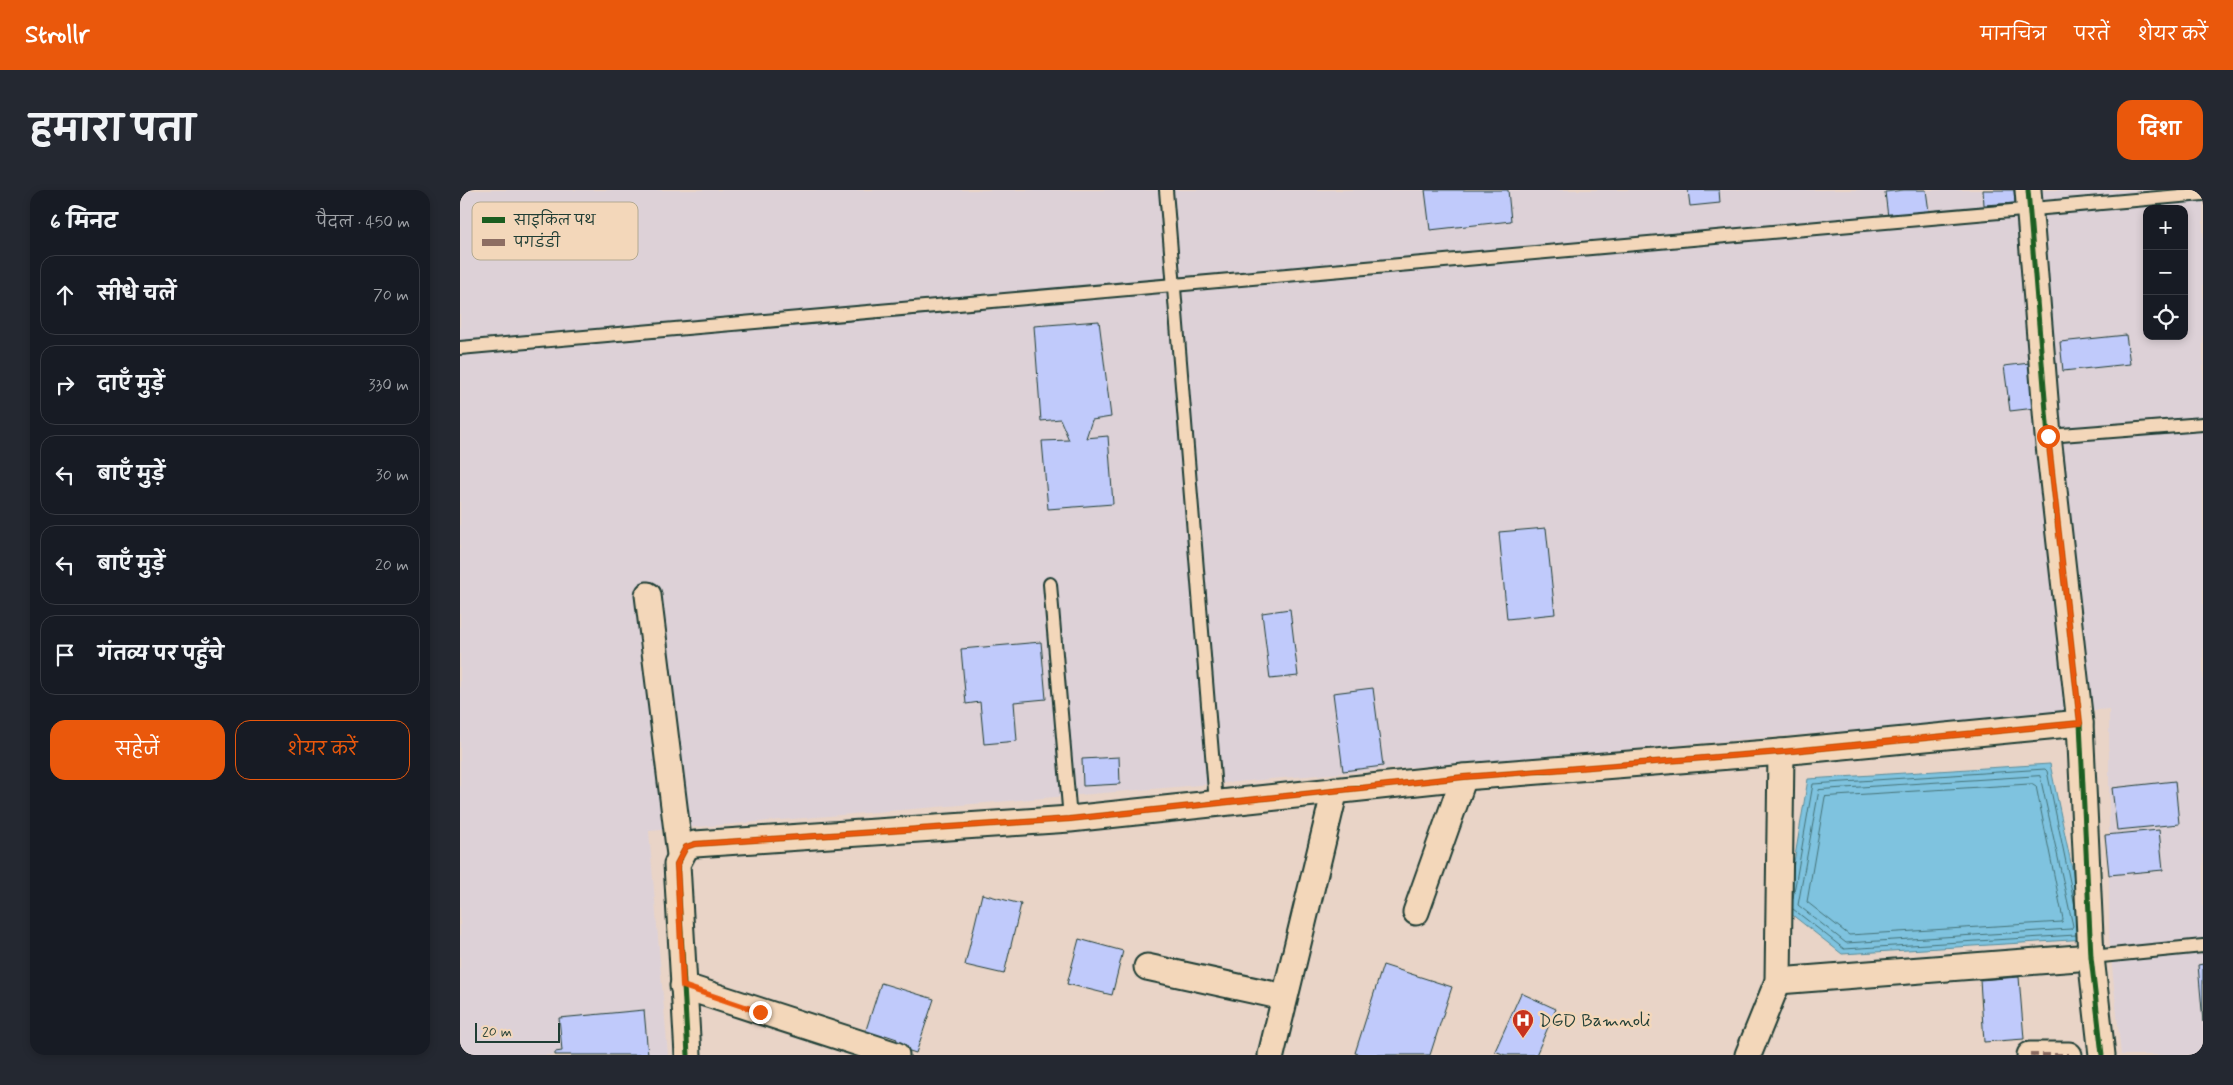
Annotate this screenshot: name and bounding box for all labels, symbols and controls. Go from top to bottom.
text: Strollr [25,20,89,51]
text: मानचित्र [1980,23,2046,47]
text: परतें [2074,23,2110,47]
text: शेयर करें [2138,23,2208,47]
button: दिशा [2117,100,2203,160]
text: हमारा पता [30,107,195,153]
legend [472,202,638,260]
map controls [2143,205,2188,340]
button: + [2143,205,2188,250]
text: 6 मिनट [50,208,117,236]
text: साइकिल पथ [513,209,596,230]
text: पैदल · 450 m [316,212,410,233]
text: पगडंडी [513,231,561,252]
button: − [2143,250,2188,295]
icon: ahead [51,281,79,309]
text: सीधे चलें [98,282,176,307]
text: 70 m [373,285,409,306]
button: locate [2143,295,2188,340]
icon: right [51,371,79,399]
text: दाएँ मुड़ें [98,372,164,397]
text: 330 m [368,375,409,396]
route start [2037,425,2060,448]
icon: left [51,461,79,489]
text: बाएँ मुड़ें [98,462,165,487]
text: 30 m [376,465,409,486]
icon: left [51,551,79,579]
text: बाएँ मुड़ें [98,552,165,577]
text: 20 m [375,555,409,576]
icon: arrive [51,641,79,669]
text: गंतव्य पर पहुँचे [98,642,224,667]
button: सहेजें [50,720,225,780]
button: शेयर करें [235,720,410,780]
route end [749,1001,772,1024]
hospital icon: DGD Bamnoli [1511,1008,1535,1039]
place label: DGD Bamnoli [1539,1009,1651,1033]
scale bar [475,1020,560,1043]
text: 20 m [482,1023,512,1041]

